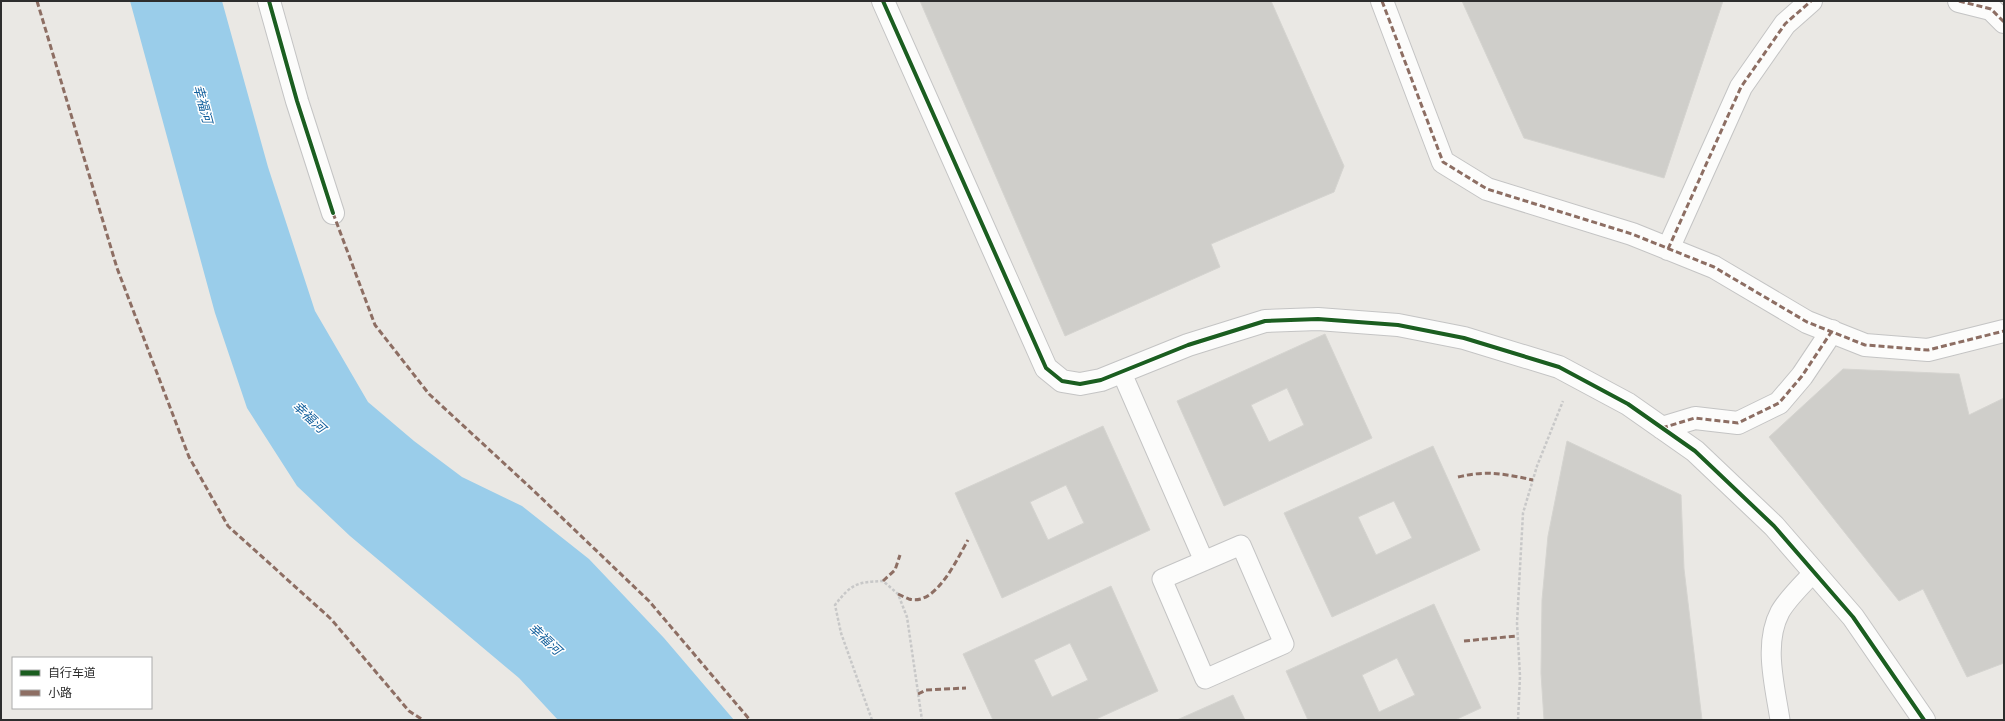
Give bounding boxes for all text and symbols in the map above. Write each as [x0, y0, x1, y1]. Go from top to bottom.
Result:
water label: 幸福河 [191, 83, 216, 128]
water label: 幸福河 [290, 398, 331, 438]
water label: 幸福河 [526, 620, 567, 660]
legend [12, 657, 152, 709]
text: 自行车道 [48, 666, 96, 680]
text: 小路 [48, 686, 72, 700]

